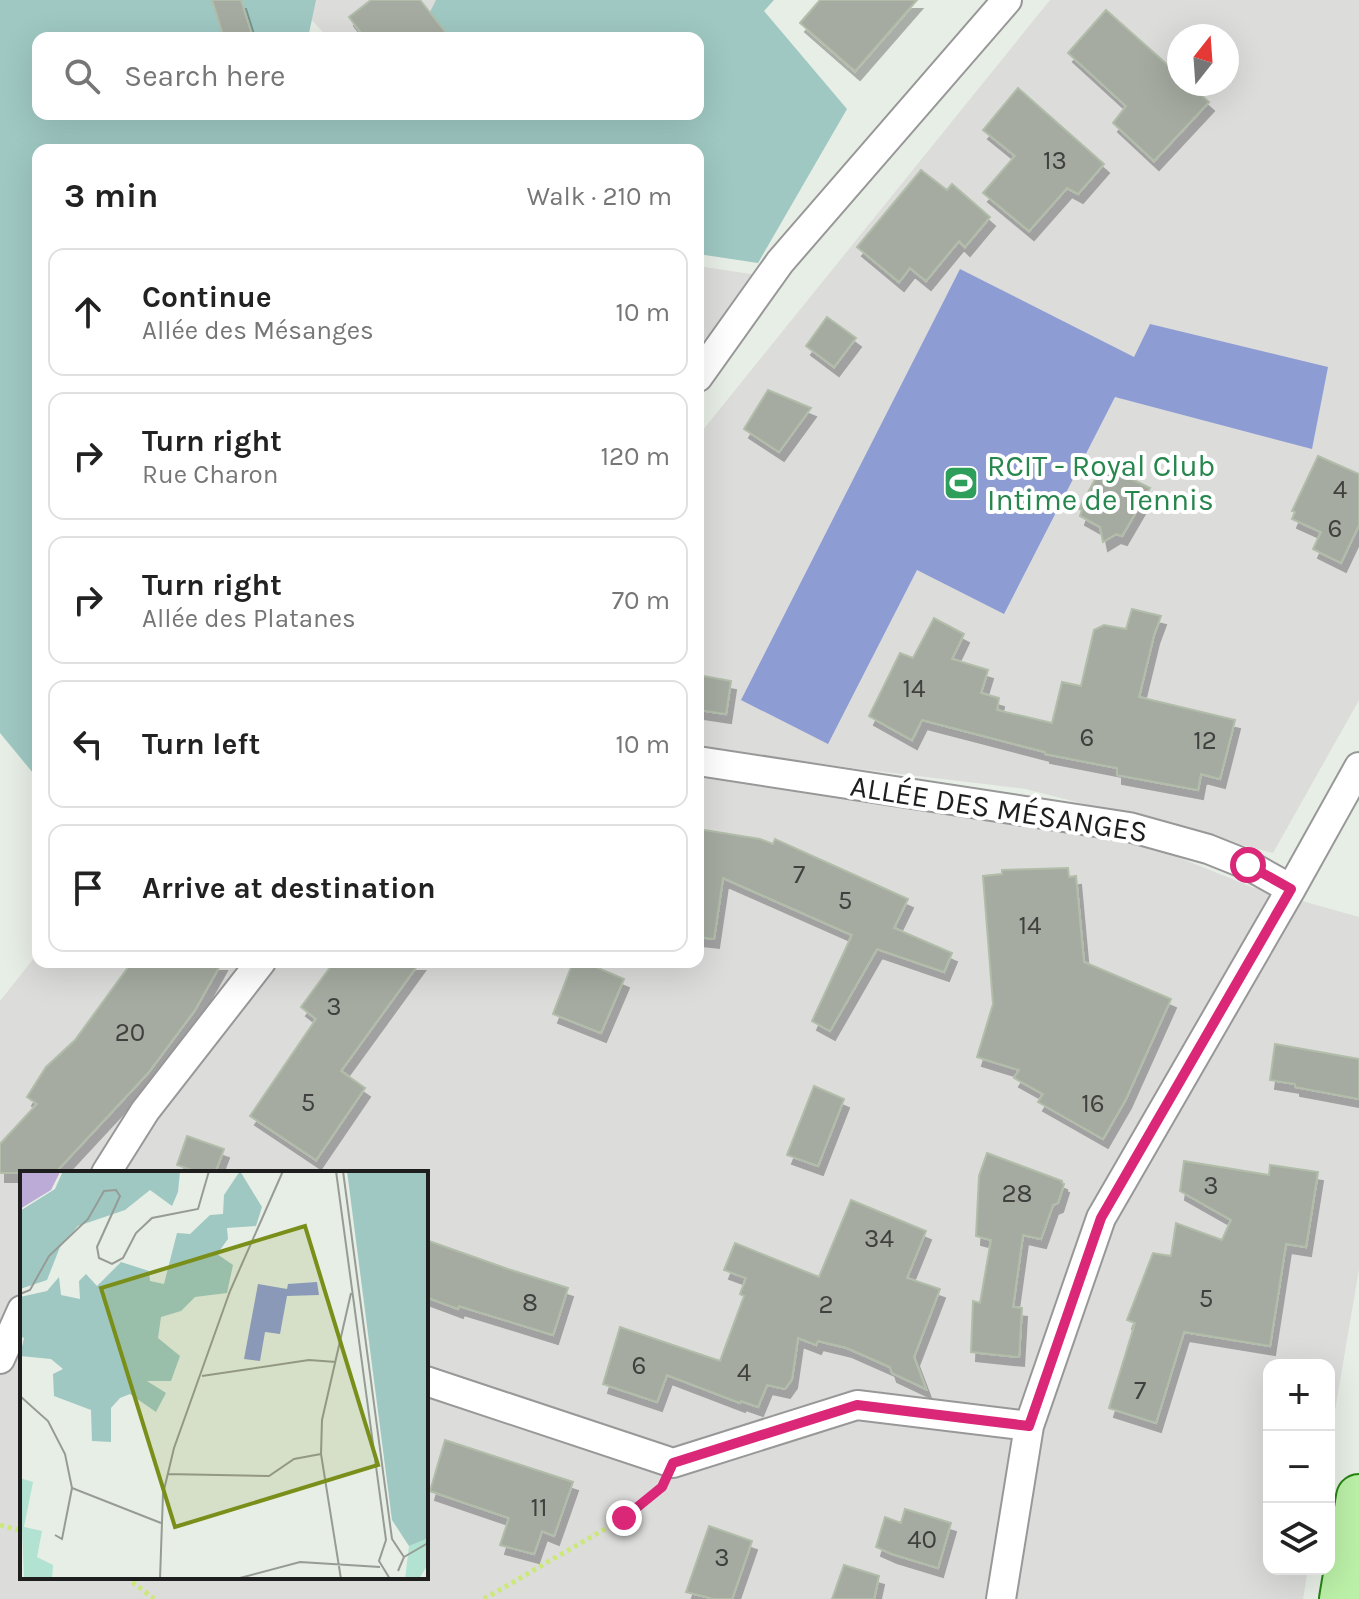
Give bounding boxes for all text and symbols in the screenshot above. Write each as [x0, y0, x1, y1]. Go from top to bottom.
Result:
north arrow [1167, 24, 1239, 96]
search box [32, 32, 704, 120]
icon: search [60, 54, 104, 98]
text: Search here [124, 58, 285, 94]
house number: 13 [1043, 145, 1067, 176]
text: 3 min [64, 176, 158, 216]
text: Walk · 210 m [527, 181, 672, 212]
text: Continue [142, 279, 272, 315]
icon: ahead [66, 290, 110, 334]
text: 10 m [615, 297, 670, 328]
text: Allée des Mésanges [142, 315, 374, 346]
text: Turn right [142, 423, 282, 459]
icon: right [66, 434, 110, 478]
text: 120 m [600, 441, 670, 472]
place label: RCIT - Royal Club Intime de Tennis [987, 448, 1215, 518]
text: Rue Charon [142, 459, 278, 490]
sports icon: RCIT - Royal Club Intime de Tennis [942, 464, 980, 502]
house number: 4 [1333, 474, 1347, 505]
house number: 6 [1328, 513, 1342, 544]
text: Turn right [142, 567, 282, 603]
icon: right [66, 578, 110, 622]
text: 70 m [612, 585, 670, 616]
text: Allée des Platanes [142, 603, 356, 634]
house number: 14 [902, 673, 926, 704]
icon: left [66, 722, 110, 766]
house number: 6 [1080, 722, 1094, 753]
house number: 12 [1193, 725, 1217, 756]
text: Turn left [142, 726, 260, 762]
text: 10 m [615, 729, 670, 760]
street label: ALLÉE DES MÉSANGES [848, 768, 1150, 850]
route start [1230, 847, 1266, 883]
house number: 7 [793, 859, 805, 890]
icon: arrive [66, 866, 110, 910]
text: Arrive at destination [142, 870, 436, 906]
house number: 5 [838, 885, 852, 916]
house number: 14 [1018, 910, 1042, 941]
house number: 3 [326, 991, 342, 1022]
house number: 20 [115, 1017, 145, 1048]
house number: 5 [301, 1087, 315, 1118]
house number: 16 [1081, 1088, 1105, 1119]
house number: 3 [1203, 1170, 1219, 1201]
inset map [20, 1171, 428, 1579]
house number: 28 [1001, 1178, 1033, 1209]
house number: 34 [864, 1223, 894, 1254]
house number: 5 [1199, 1283, 1213, 1314]
house number: 8 [522, 1287, 538, 1318]
house number: 2 [818, 1289, 834, 1320]
house number: 6 [632, 1350, 646, 1381]
house number: 4 [737, 1357, 751, 1388]
map controls [1263, 1359, 1335, 1575]
button: + [1263, 1359, 1335, 1431]
house number: 7 [1134, 1375, 1146, 1406]
button: − [1263, 1431, 1335, 1503]
house number: 11 [530, 1492, 548, 1523]
route end [606, 1500, 642, 1536]
button: layers [1263, 1503, 1335, 1575]
house number: 40 [907, 1524, 937, 1555]
house number: 3 [714, 1542, 730, 1573]

